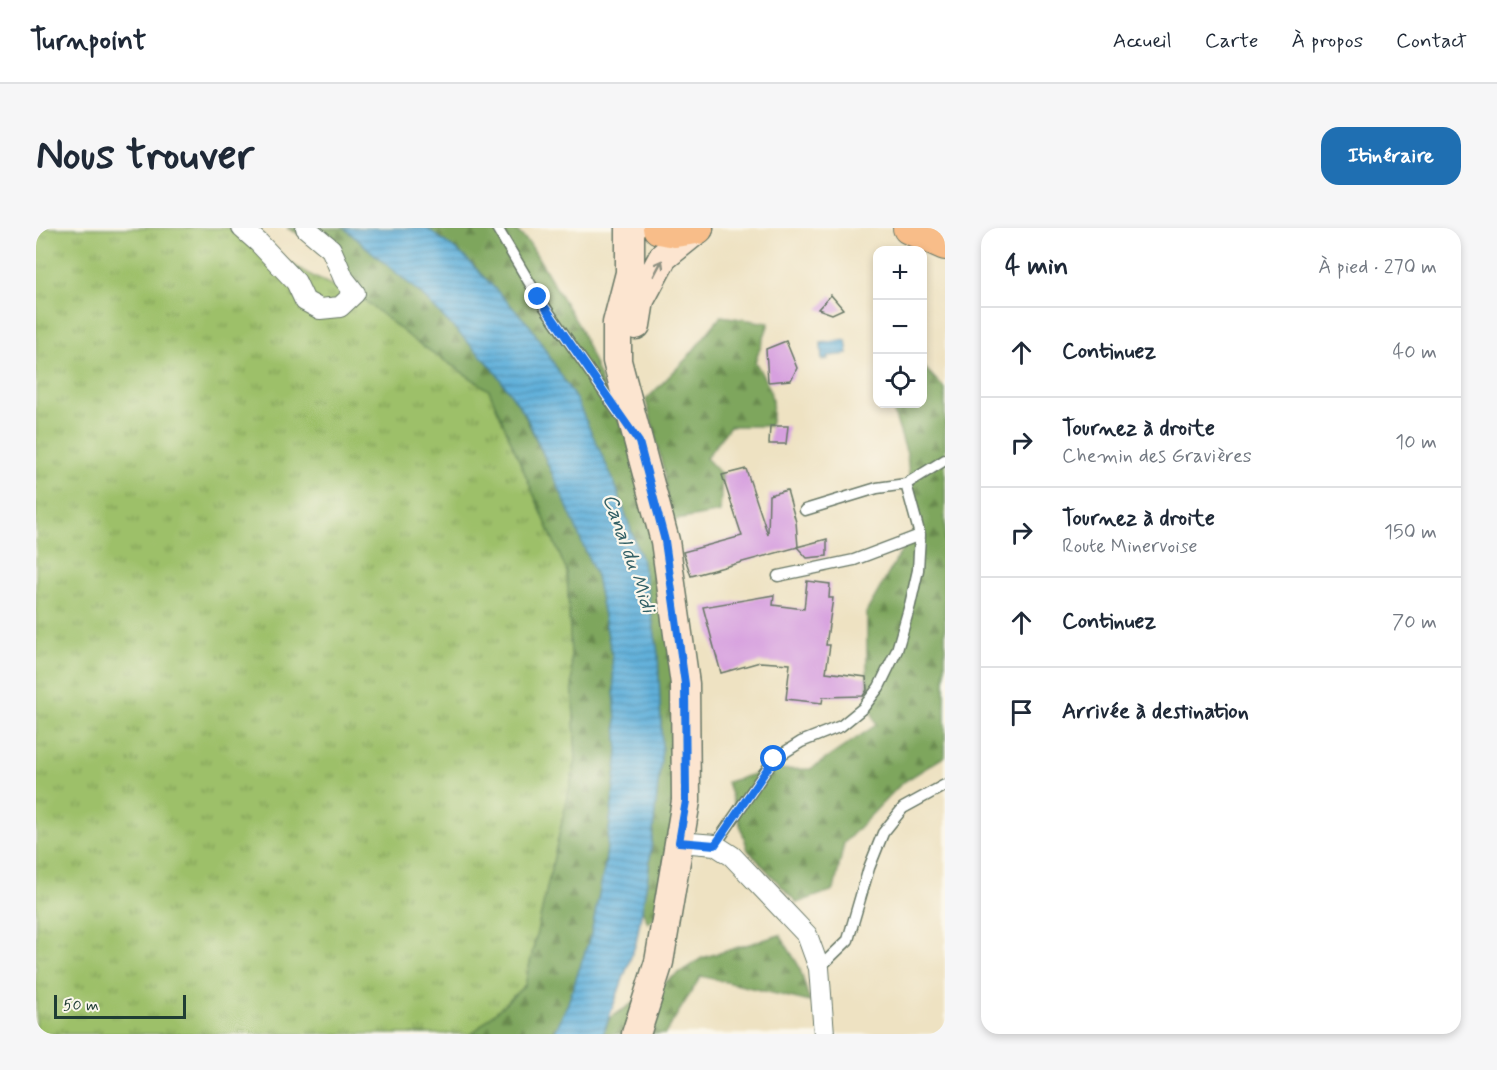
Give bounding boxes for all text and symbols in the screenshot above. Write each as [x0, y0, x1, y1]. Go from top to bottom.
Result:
text: Turnpoint [30, 23, 146, 60]
text: Accueil [1113, 27, 1172, 55]
text: Carte [1205, 27, 1259, 55]
text: À propos [1292, 27, 1363, 55]
text: Contact [1396, 27, 1467, 55]
button: Itinéraire [1321, 127, 1461, 185]
text: Nous trouver [36, 129, 254, 184]
map controls [873, 246, 927, 408]
button: + [873, 246, 927, 300]
text: 4 min [1005, 250, 1068, 284]
text: À pied · 270 m [1318, 254, 1437, 281]
one-way arrow [653, 259, 664, 277]
route end [524, 283, 550, 309]
button: − [873, 300, 927, 354]
icon: ahead [1005, 336, 1038, 369]
text: Continuez [1062, 338, 1156, 366]
text: 40 m [1393, 339, 1437, 366]
button: locate [873, 354, 927, 408]
text: Tournez à droite [1062, 415, 1215, 443]
icon: right [1005, 426, 1038, 459]
text: 10 m [1395, 429, 1437, 456]
text: Chemin des Gravières [1062, 443, 1252, 470]
water label: Canal du Midi [596, 490, 663, 619]
text: Tournez à droite [1062, 505, 1215, 533]
icon: right [1005, 516, 1038, 549]
text: 150 m [1384, 519, 1437, 546]
text: Route Minervoise [1062, 533, 1198, 560]
icon: ahead [1005, 606, 1038, 639]
text: Continuez [1062, 608, 1156, 636]
text: 70 m [1392, 609, 1437, 636]
icon: arrive [1005, 696, 1038, 729]
text: Arrivée à destination [1062, 698, 1249, 726]
route start [760, 745, 786, 771]
scale bar [54, 992, 186, 1020]
text: 50 m [63, 995, 99, 1016]

